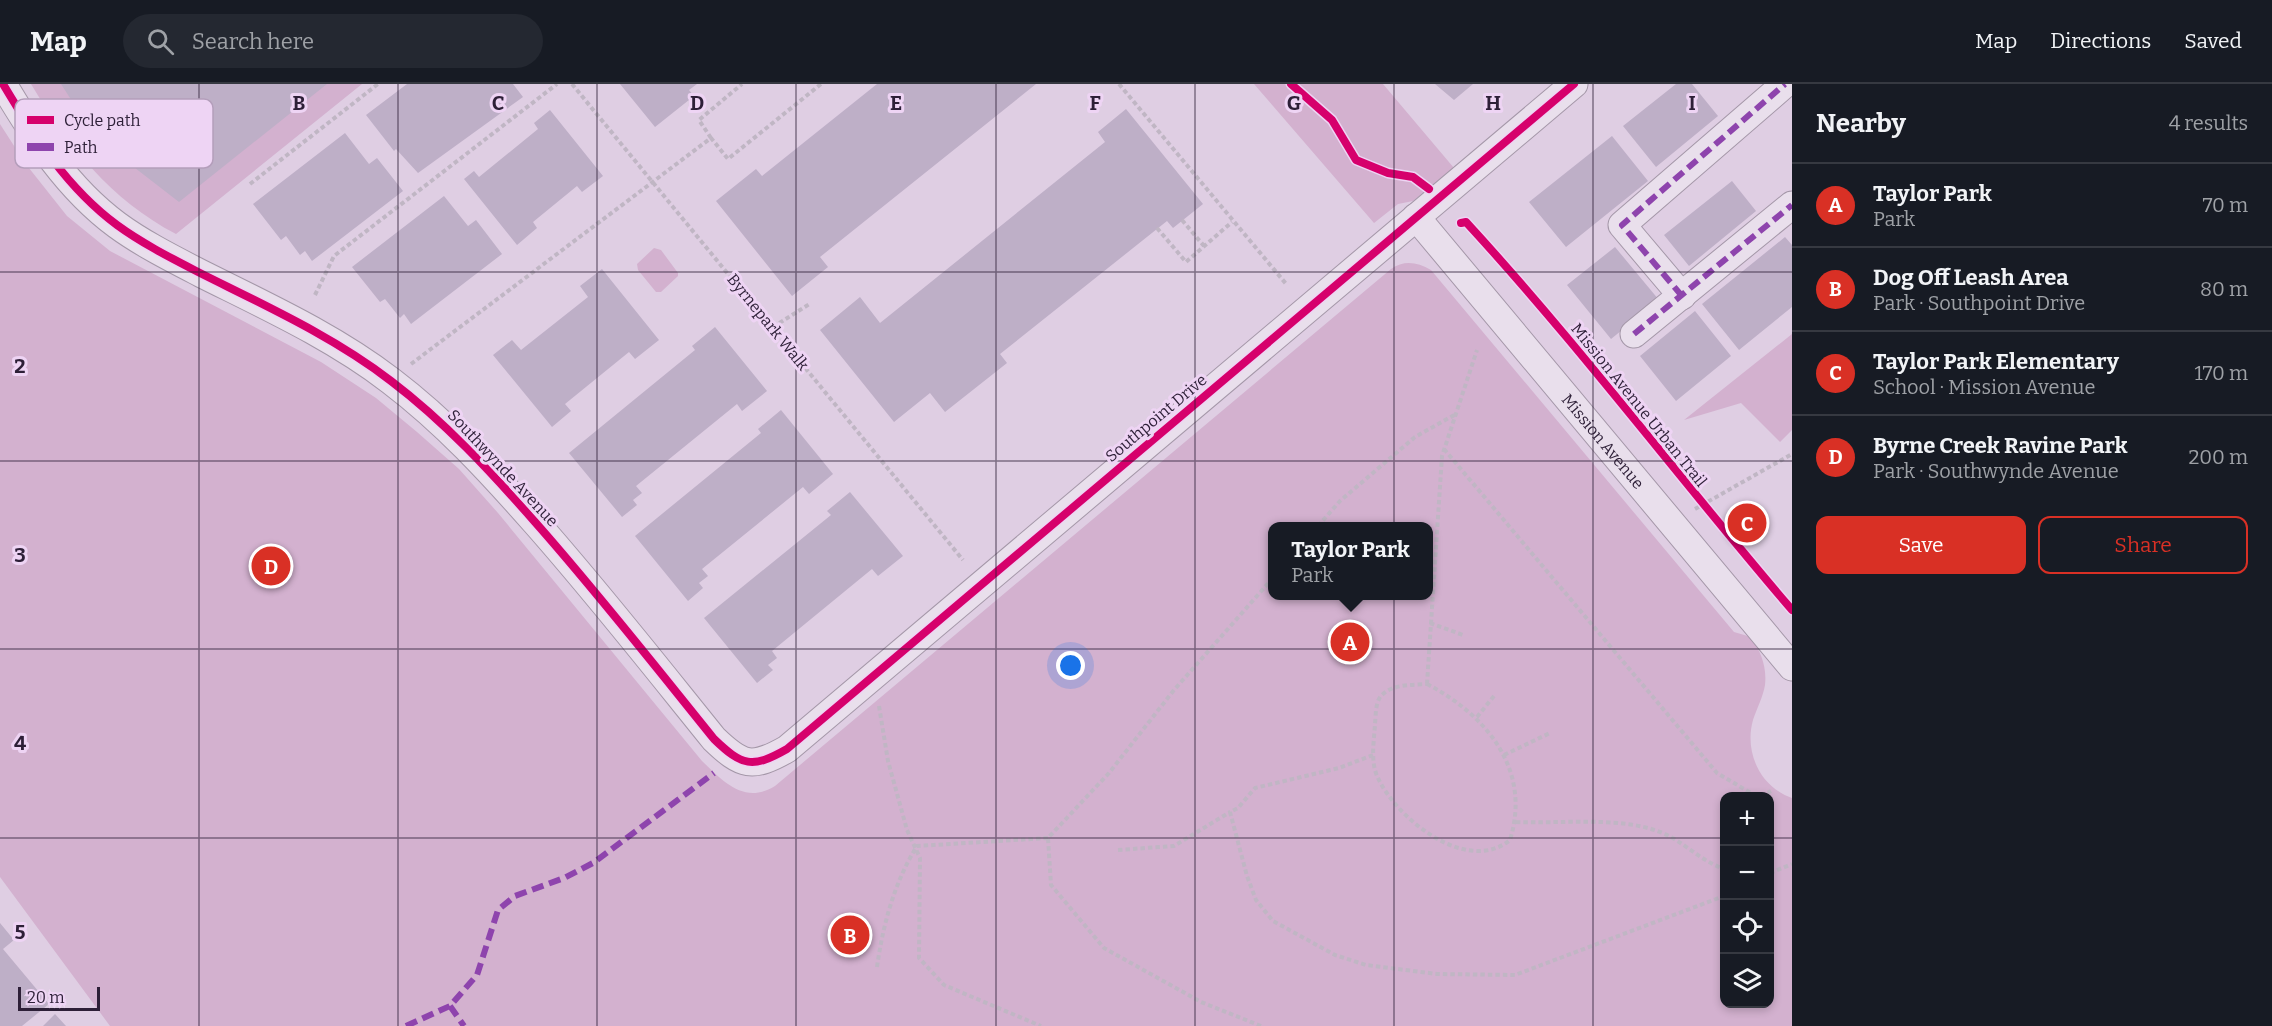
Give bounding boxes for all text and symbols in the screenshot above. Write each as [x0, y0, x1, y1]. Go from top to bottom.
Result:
search box [123, 14, 543, 68]
text: Map [30, 25, 87, 58]
icon: search [144, 25, 177, 58]
text: Search here [192, 28, 314, 55]
text: Map [1975, 28, 2017, 54]
text: Directions [2050, 28, 2151, 54]
text: Saved [2184, 28, 2242, 54]
text: B [293, 91, 306, 115]
text: C [492, 91, 504, 115]
text: D [690, 91, 704, 115]
text: E [890, 91, 902, 115]
text: F [1089, 91, 1101, 115]
text: G [1287, 91, 1301, 115]
text: H [1485, 91, 1501, 115]
text: I [1688, 91, 1696, 115]
legend [15, 99, 213, 168]
text: Nearby [1816, 108, 1906, 139]
text: Cycle path [64, 111, 140, 130]
text: 4 results [2169, 111, 2248, 135]
text: Path [64, 138, 98, 157]
text: Taylor Park [1873, 180, 1992, 207]
text: A [1828, 193, 1843, 217]
text: 70 m [2202, 193, 2248, 217]
text: Park [1873, 207, 1915, 231]
text: Dog Off Leash Area [1873, 264, 2069, 291]
street label: Byrnepark Walk [723, 270, 813, 374]
text: B [1829, 277, 1842, 301]
text: 80 m [2200, 277, 2248, 301]
text: Park · Southpoint Drive [1873, 291, 2085, 315]
street label: Mission Avenue Urban Trail [1567, 319, 1711, 491]
text: Taylor Park Elementary [1873, 348, 2119, 375]
text: 2 [14, 354, 26, 378]
text: C [1829, 361, 1842, 385]
text: 170 m [2195, 361, 2248, 385]
street label: Southpoint Drive [1102, 370, 1210, 466]
text: School · Mission Avenue [1873, 375, 2095, 399]
street label: Mission Avenue [1558, 391, 1648, 493]
street label: Southwynde Avenue [444, 406, 562, 530]
text: Byrne Creek Ravine Park [1873, 432, 2128, 459]
text: D [1828, 445, 1843, 469]
text: 200 m [2188, 445, 2248, 469]
text: Park · Southwynde Avenue [1873, 459, 2119, 483]
pin: C [1728, 500, 1766, 546]
button: Save [1816, 516, 2026, 574]
button: Share [2038, 516, 2248, 574]
popup [1268, 522, 1433, 600]
text: Taylor Park [1291, 536, 1410, 563]
text: 3 [14, 543, 26, 567]
pin: D [252, 544, 290, 588]
text: Park [1291, 563, 1333, 587]
pin: A [1330, 620, 1370, 664]
your location [1056, 651, 1085, 680]
text: 4 [14, 731, 26, 755]
map controls [1720, 792, 1774, 1008]
button: + [1720, 792, 1774, 846]
button: − [1720, 846, 1774, 900]
button: locate [1720, 900, 1774, 954]
pin: B [830, 912, 870, 958]
text: 5 [15, 920, 26, 944]
button: layers [1720, 954, 1774, 1008]
scale bar [18, 984, 100, 1012]
text: 20 m [27, 988, 64, 1007]

